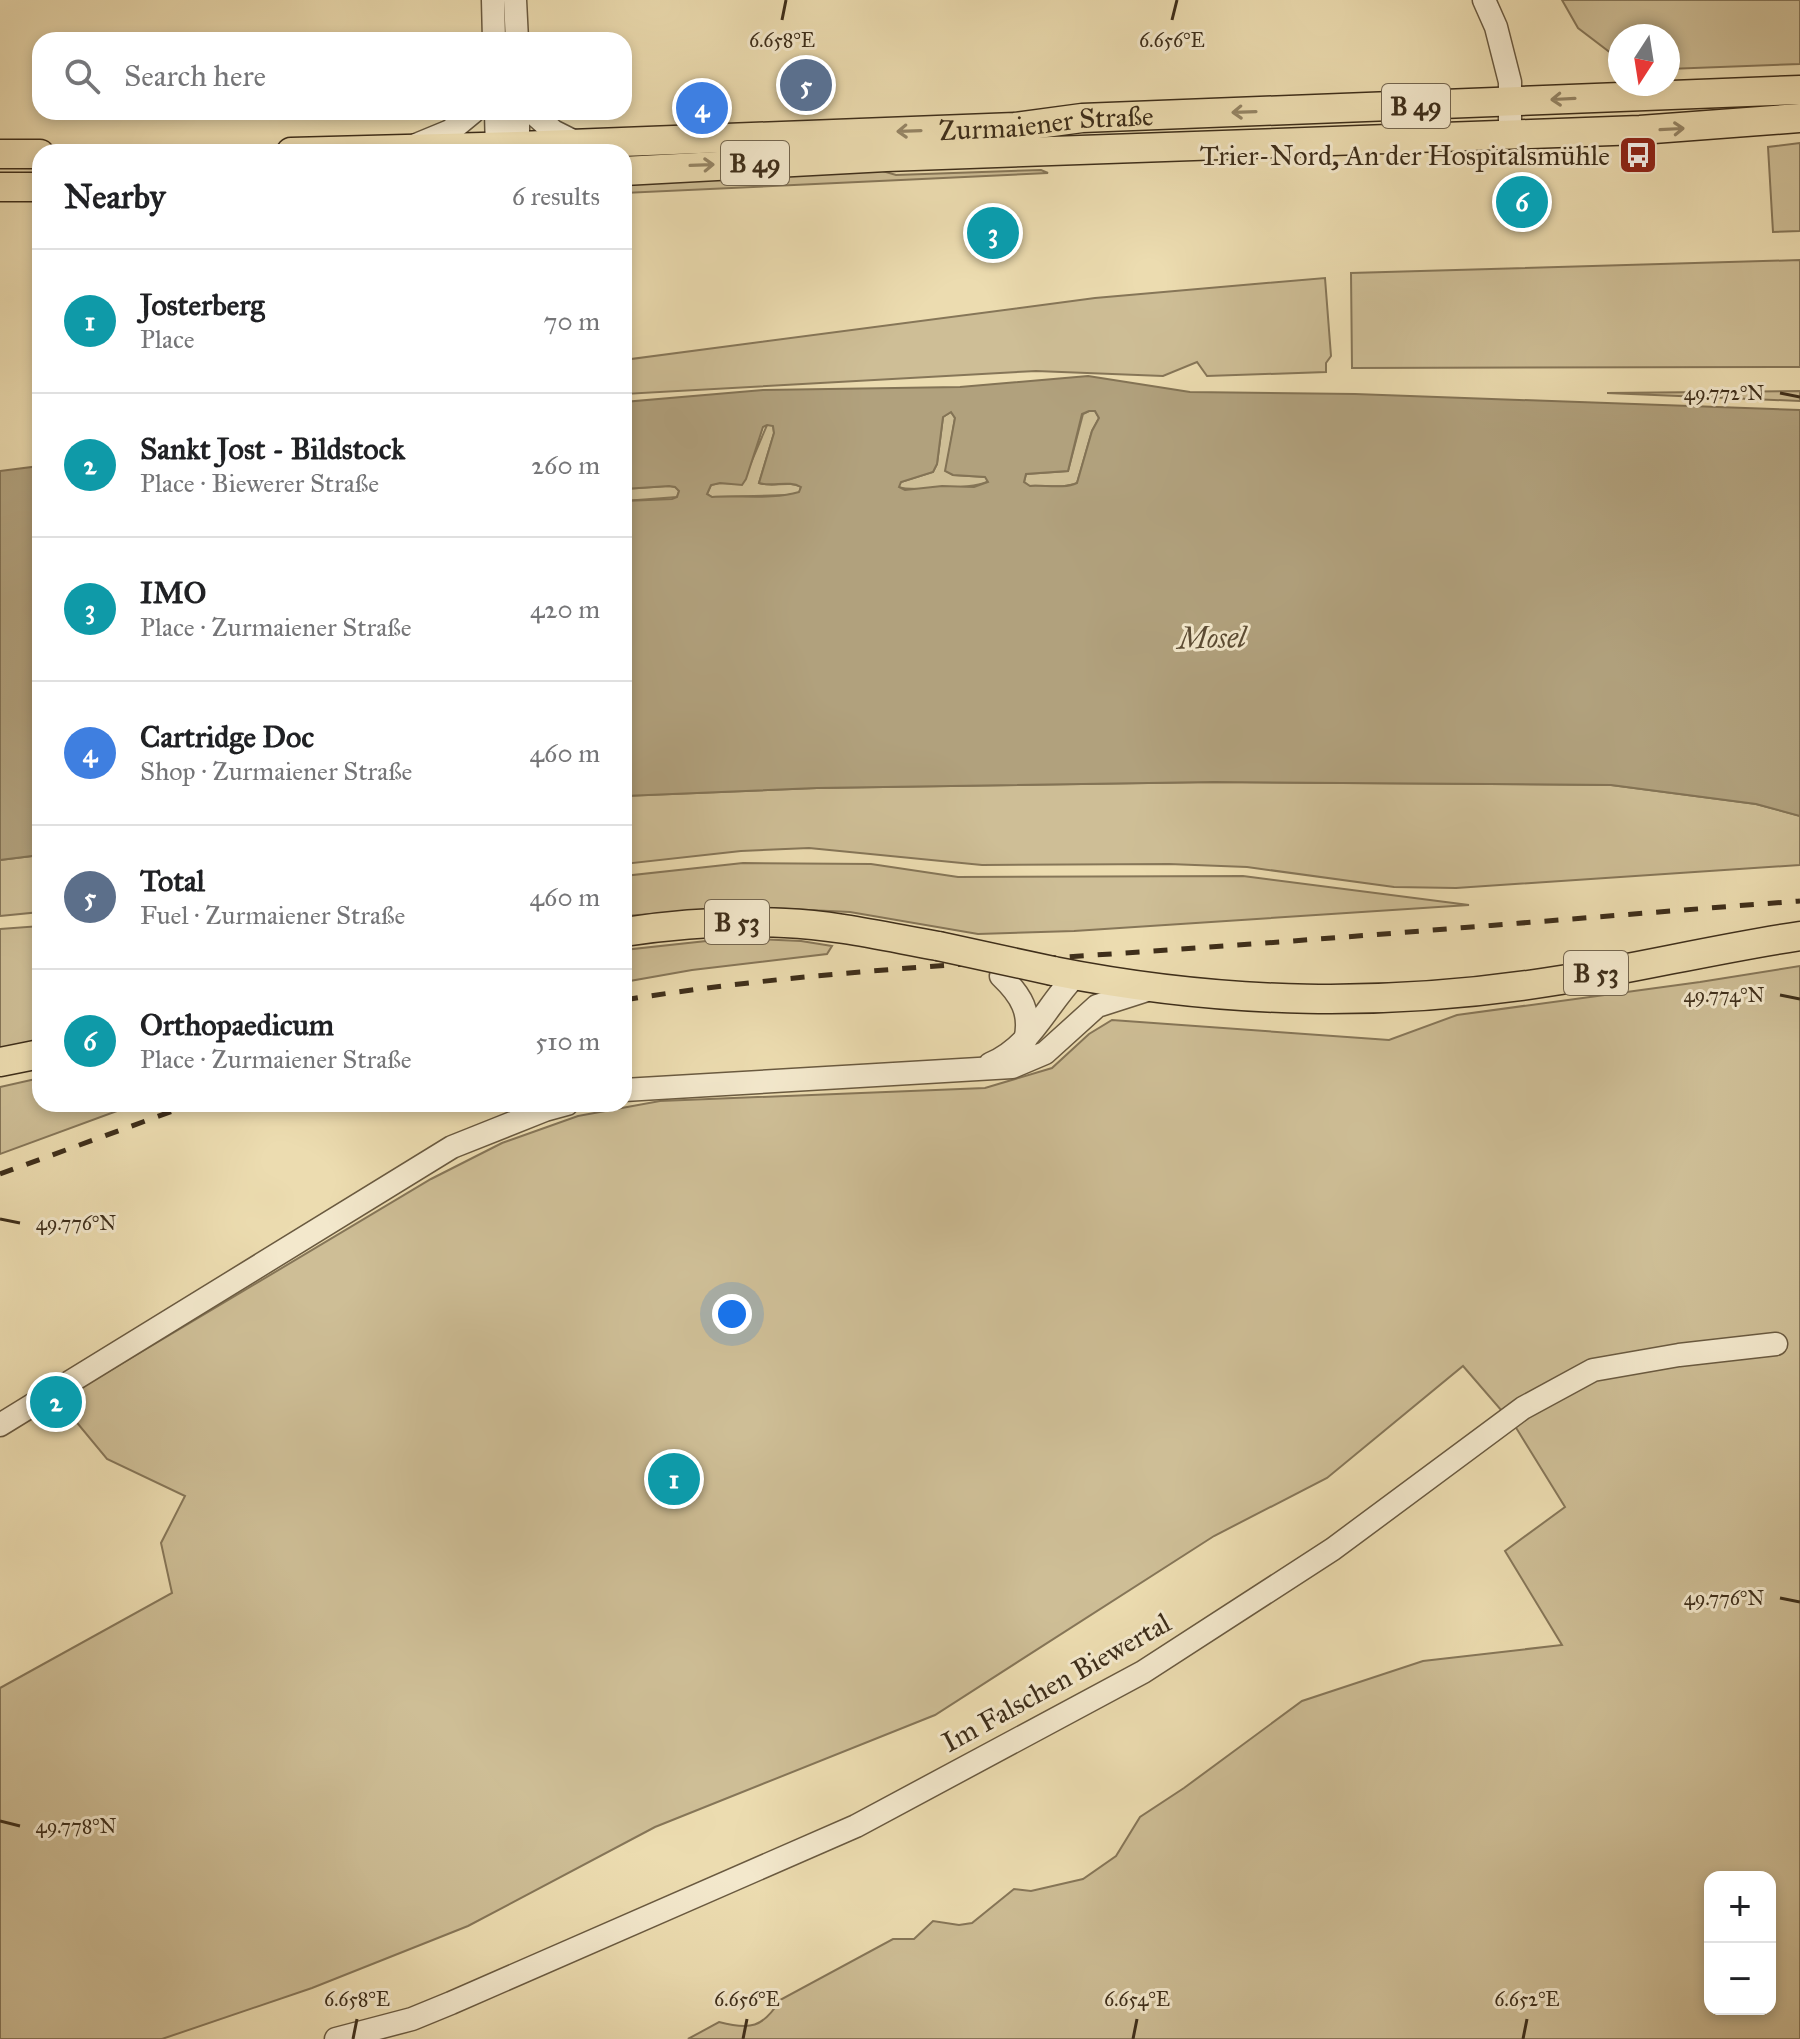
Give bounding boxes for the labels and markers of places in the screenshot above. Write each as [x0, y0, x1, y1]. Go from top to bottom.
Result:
pin: 5 [780, 55, 832, 115]
pin: 4 [676, 78, 728, 138]
bus stop icon: Trier-Nord, An der Hospitalsmühle [1617, 134, 1659, 176]
place label: Trier-Nord, An der Hospitalsmühle [1200, 138, 1610, 173]
pin: 6 [1496, 172, 1548, 232]
pin: 3 [967, 203, 1019, 263]
pin: 2 [30, 1372, 82, 1432]
pin: 1 [648, 1449, 700, 1509]

